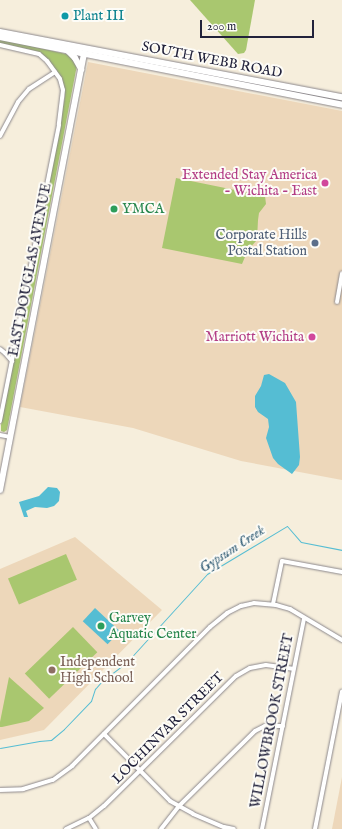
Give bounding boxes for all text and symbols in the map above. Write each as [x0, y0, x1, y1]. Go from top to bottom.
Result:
place label: Plant III [73, 8, 124, 24]
marker: Plant III [60, 11, 70, 21]
scale bar [202, 12, 316, 38]
text: 200 m [207, 19, 236, 34]
street label: SOUTH WEBB ROAD [140, 38, 284, 82]
place label: Extended Stay America - Wichita - East [182, 167, 317, 200]
marker: Extended Stay America - Wichita - East [320, 178, 330, 188]
street label: EAST DOUGLAS AVENUE [5, 182, 55, 358]
place label: YMCA [122, 201, 164, 217]
marker: YMCA [109, 204, 119, 214]
place label: Corporate Hills Postal Station [215, 227, 307, 260]
marker: Corporate Hills Postal Station [310, 238, 320, 248]
place label: Marriott Wichita [206, 329, 304, 345]
marker: Marriott Wichita [307, 332, 317, 342]
water label: Gypsum Creek [196, 521, 268, 577]
place label: Garvey Aquatic Center [109, 610, 196, 642]
marker: Garvey Aquatic Center [96, 621, 106, 631]
street label: WILLOWBROOK STREET [247, 632, 297, 810]
place label: Independent High School [60, 654, 135, 686]
marker: Independent High School [47, 665, 57, 675]
street label: LOCHINVAR STREET [109, 669, 227, 787]

